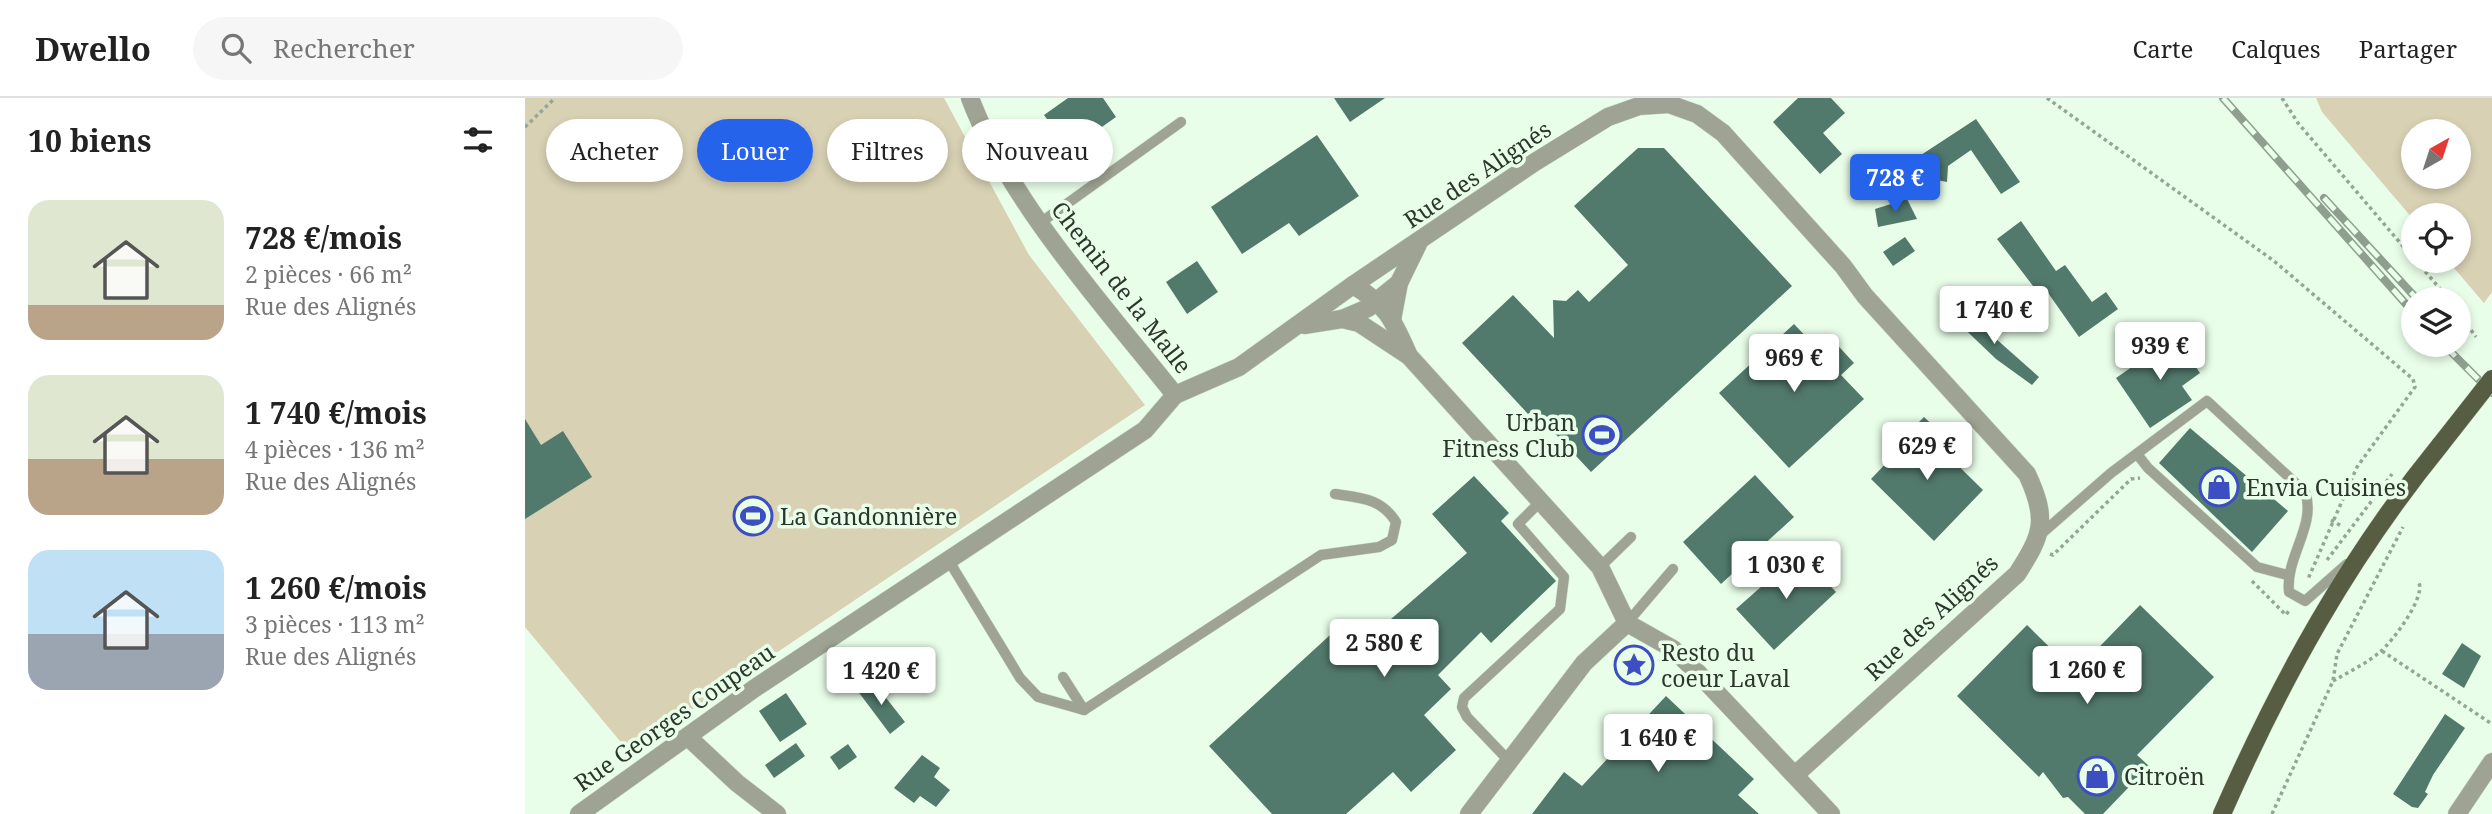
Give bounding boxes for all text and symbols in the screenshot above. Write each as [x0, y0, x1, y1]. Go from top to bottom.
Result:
search box [193, 17, 683, 80]
text: Dwello [35, 26, 151, 71]
icon: search [217, 29, 255, 67]
text: Rechercher [273, 30, 415, 66]
text: Carte [2133, 32, 2193, 65]
text: Calques [2231, 32, 2321, 65]
text: Partager [2359, 32, 2457, 65]
street label: Rue des Alignés [1397, 113, 1557, 235]
chip: Acheter [546, 119, 683, 182]
chip: Louer [697, 119, 813, 182]
chip: Filtres [827, 119, 948, 182]
chip: Nouveau [962, 119, 1113, 182]
north arrow [2401, 119, 2471, 189]
map controls [2401, 119, 2471, 357]
text: 10 biens [28, 120, 151, 161]
icon: filters [459, 121, 497, 159]
pin: 728 € [1846, 155, 1944, 214]
text: 728 € [1866, 161, 1924, 193]
street label: Chemin de la Malle [1045, 194, 1199, 380]
button: locate [2401, 203, 2471, 273]
text: 728 €/mois [245, 217, 402, 258]
icon: home [84, 228, 168, 312]
text: 2 pièces · 66 m² [245, 258, 412, 290]
pin: 1 740 € [1929, 286, 2059, 346]
button: layers [2401, 287, 2471, 357]
text: Rue des Alignés [245, 290, 416, 322]
text: 1 740 € [1956, 293, 2032, 325]
pin: 939 € [2111, 322, 2209, 382]
text: 939 € [2131, 329, 2189, 361]
pin: 969 € [1745, 334, 1843, 394]
text: 969 € [1765, 341, 1823, 373]
text: 1 740 €/mois [245, 392, 427, 433]
icon: home [84, 403, 168, 487]
place label: Urban Fitness Club [1442, 406, 1575, 464]
sports icon: Urban Fitness Club [1581, 414, 1623, 456]
pin: 629 € [1878, 422, 1976, 482]
text: 629 € [1898, 429, 1956, 461]
text: 4 pièces · 136 m² [245, 433, 425, 465]
text: Rue des Alignés [245, 465, 416, 497]
shop icon: Envia Cuisines [2198, 466, 2240, 508]
place label: Envia Cuisines [2246, 471, 2406, 503]
sports icon: La Gandonnière [732, 495, 774, 537]
place label: La Gandonnière [780, 500, 957, 532]
pin: 1 030 € [1721, 542, 1851, 601]
street label: Rue des Alignés [1857, 547, 2005, 687]
text: 1 030 € [1748, 548, 1824, 580]
text: 1 260 €/mois [245, 567, 427, 608]
icon: home [84, 578, 168, 662]
text: 3 pièces · 113 m² [245, 608, 425, 640]
pin: 2 580 € [1319, 620, 1449, 679]
text: 2 580 € [1346, 626, 1422, 658]
street label: Rue Georges Coupeau [567, 635, 781, 798]
place label: Resto du coeur Laval [1661, 636, 1790, 694]
text: Rue des Alignés [245, 640, 416, 672]
place icon: Resto du coeur Laval [1613, 644, 1655, 686]
pin: 1 260 € [2022, 646, 2152, 706]
pin: 1 420 € [816, 648, 946, 707]
text: 1 260 € [2049, 653, 2125, 685]
text: 1 420 € [843, 654, 919, 686]
pin: 1 640 € [1593, 714, 1723, 774]
text: 1 640 € [1620, 721, 1696, 753]
shop icon: Citroën [2076, 755, 2118, 797]
place label: Citroën [2124, 760, 2205, 792]

